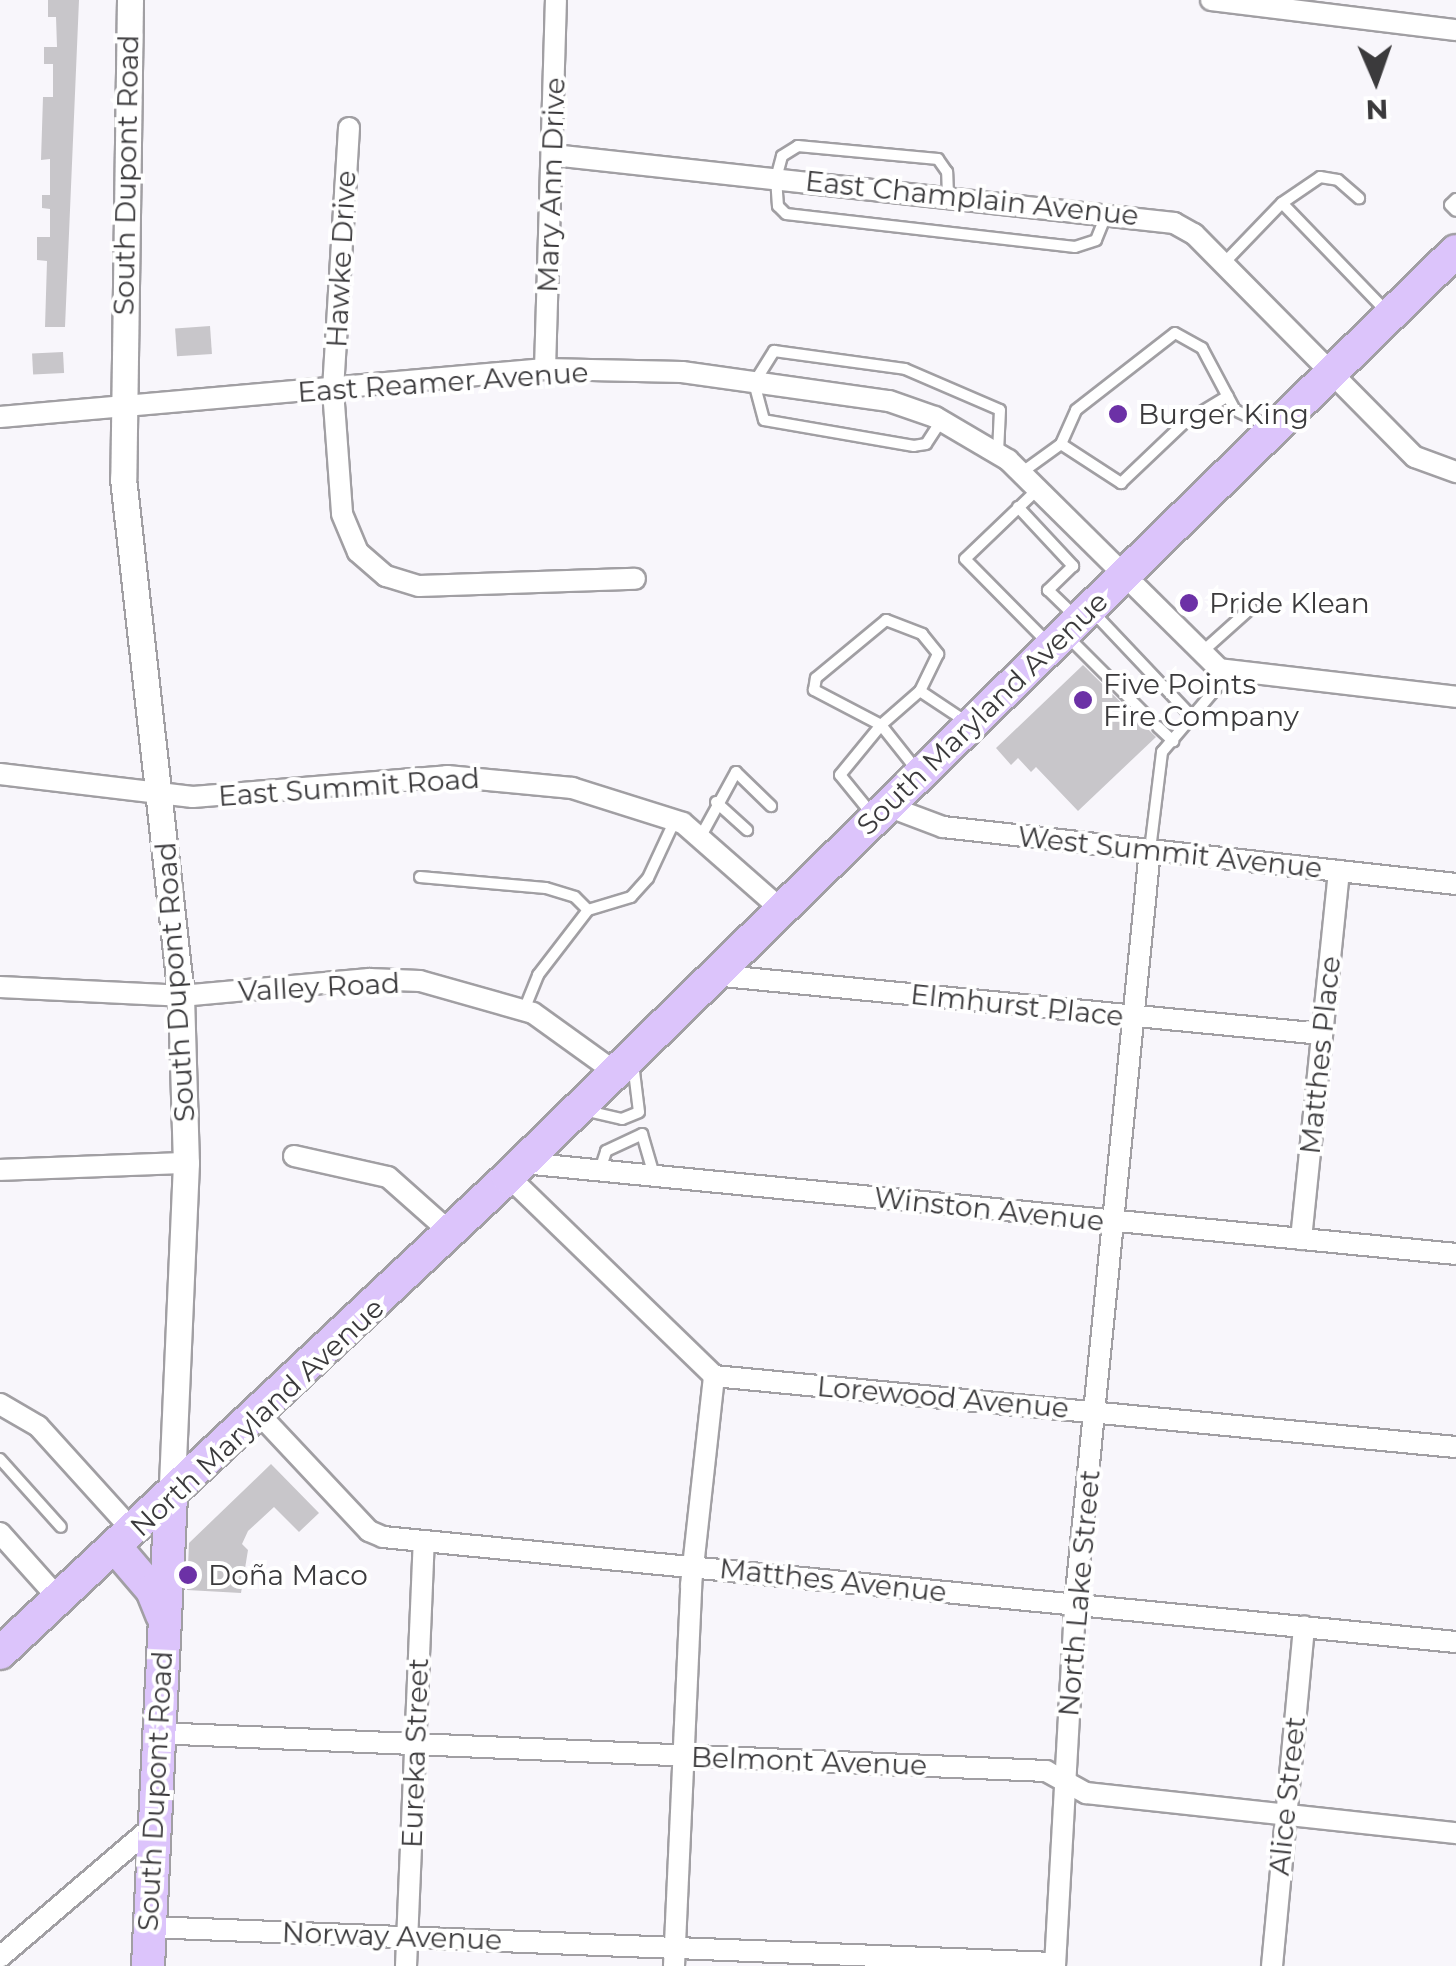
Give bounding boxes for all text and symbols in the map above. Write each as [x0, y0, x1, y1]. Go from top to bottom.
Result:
north arrow [1326, 30, 1426, 130]
street label: South Dupont Road [107, 34, 145, 316]
street label: Mary Ann Drive [530, 77, 572, 293]
text: N [1365, 93, 1389, 127]
street label: East Champlain Avenue [804, 164, 1140, 232]
street label: Hawke Drive [320, 170, 362, 348]
street label: East Reamer Avenue [296, 355, 590, 409]
place label: Burger King [1138, 397, 1309, 431]
marker: Burger King [1107, 403, 1129, 425]
street label: South Maryland Avenue [850, 584, 1114, 842]
place label: Pride Klean [1209, 586, 1370, 620]
marker: Pride Klean [1178, 592, 1200, 614]
place label: Five Points Fire Company [1103, 667, 1299, 733]
marker: Five Points Fire Company [1072, 689, 1094, 711]
street label: East Summit Road [217, 761, 481, 813]
street label: West Summit Avenue [1016, 819, 1324, 885]
street label: South Dupont Road [148, 841, 202, 1123]
street label: Matthes Place [1293, 954, 1347, 1156]
street label: Valley Road [237, 966, 401, 1008]
street label: Elmhurst Place [909, 977, 1125, 1033]
street label: Winston Avenue [872, 1180, 1106, 1238]
street label: North Maryland Avenue [123, 1291, 391, 1543]
street label: Lorewood Avenue [816, 1369, 1070, 1425]
street label: North Lake Street [1051, 1468, 1107, 1718]
street label: Matthes Avenue [718, 1551, 948, 1609]
place label: Doña Maco [208, 1558, 368, 1592]
marker: Doña Maco [177, 1564, 199, 1586]
street label: South Dupont Road [131, 1650, 179, 1932]
street label: Eureka Street [395, 1657, 435, 1849]
street label: Alice Street [1262, 1715, 1312, 1877]
street label: Belmont Avenue [690, 1740, 928, 1782]
street label: Norway Avenue [281, 1915, 503, 1957]

